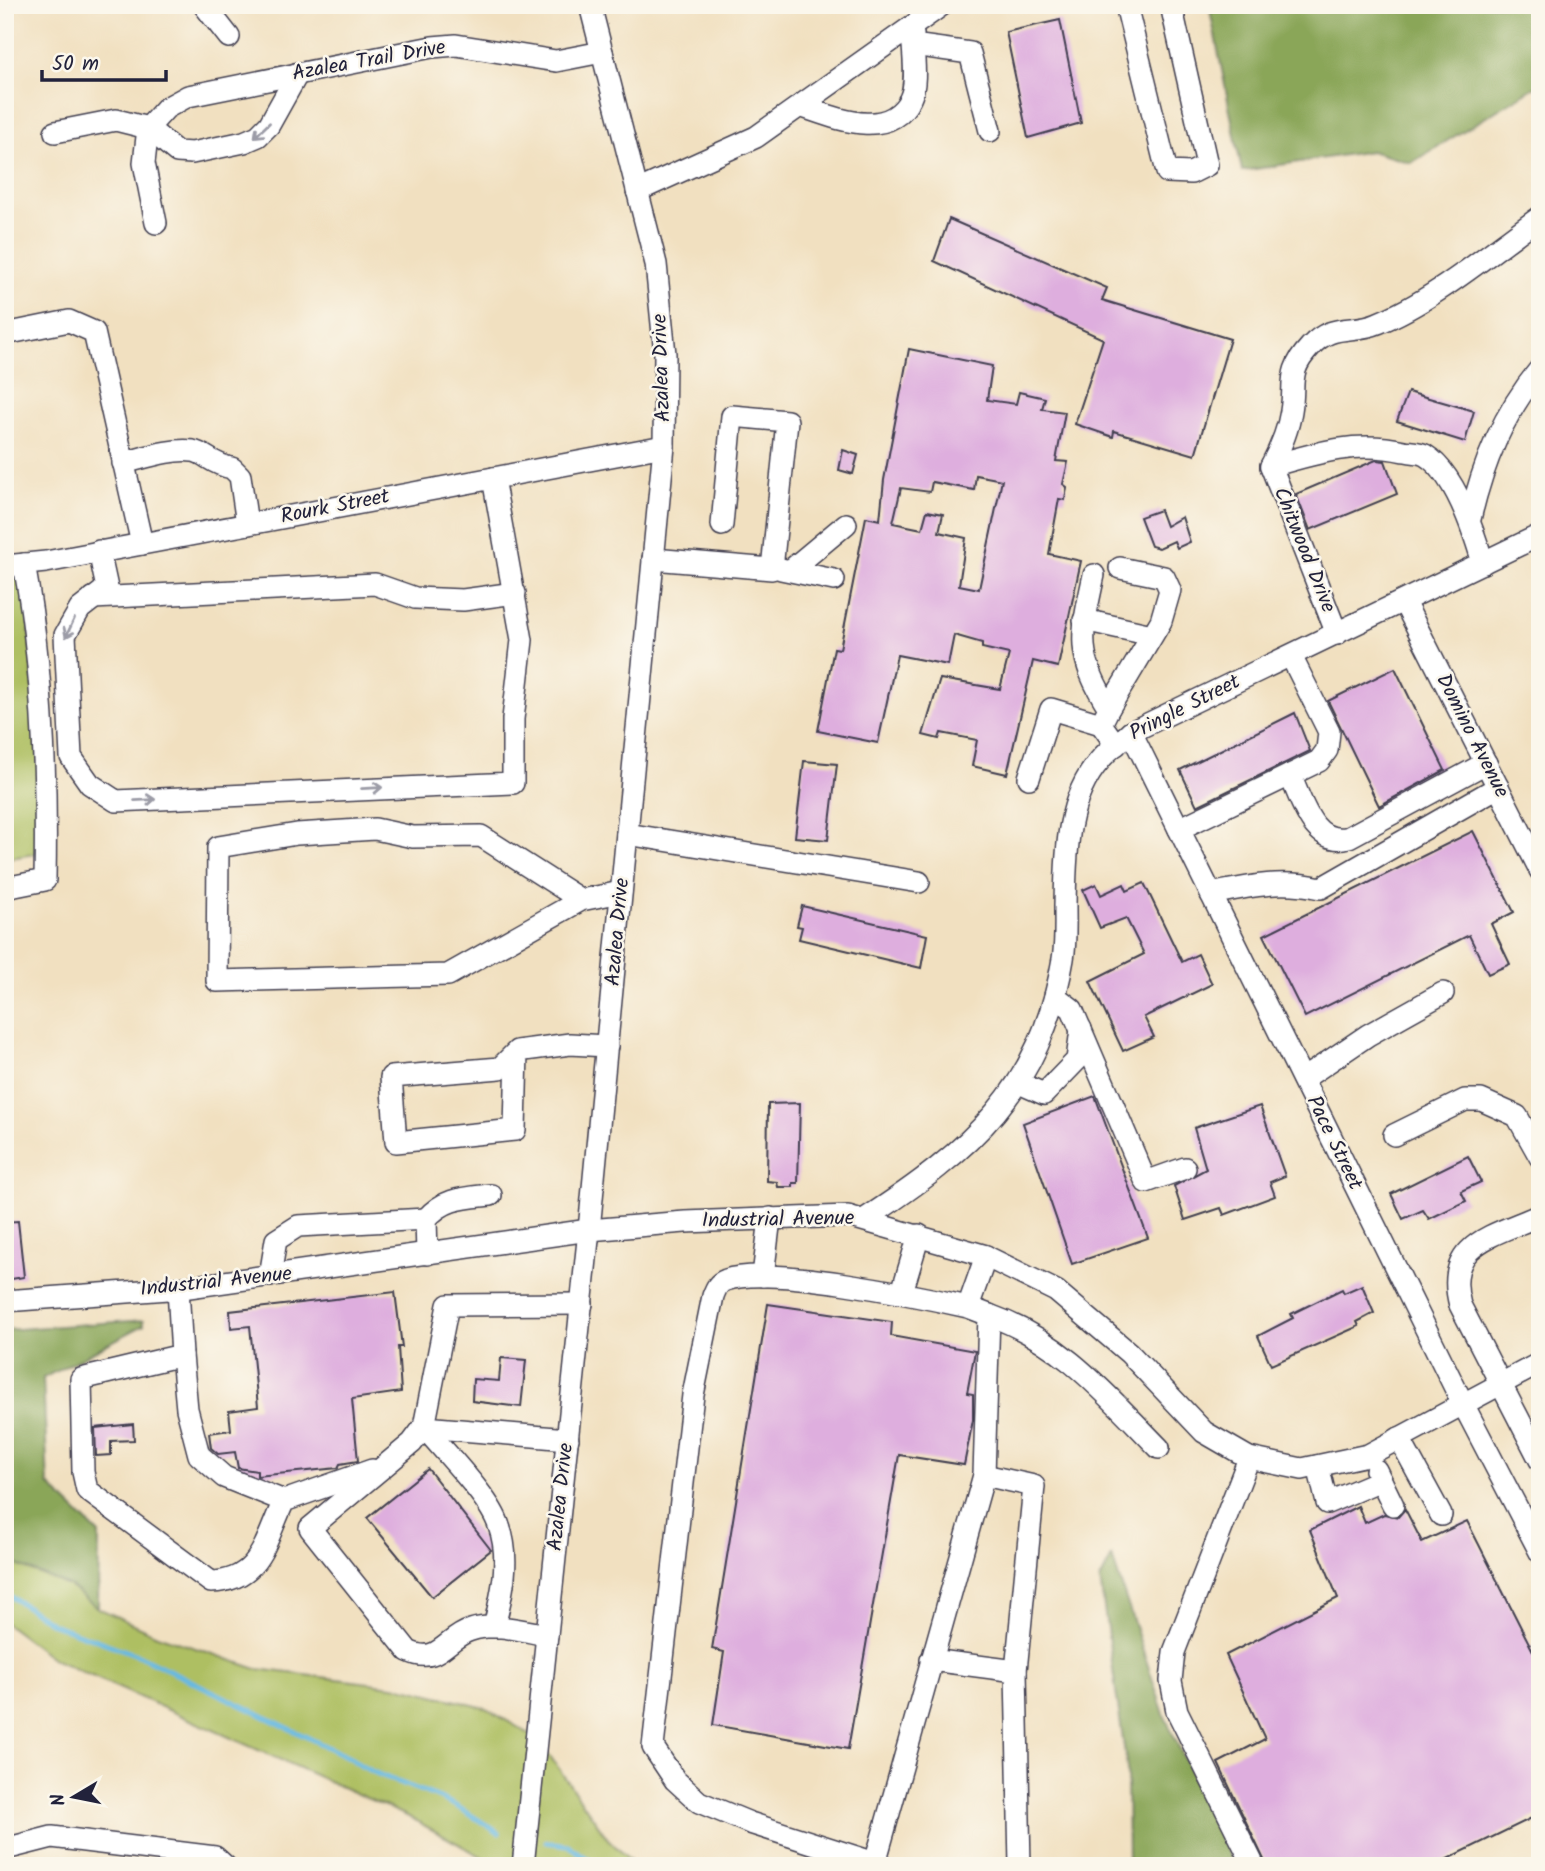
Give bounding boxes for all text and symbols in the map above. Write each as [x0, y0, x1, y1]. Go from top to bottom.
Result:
street label: Azalea Trail Drive [290, 31, 449, 91]
scale bar [42, 38, 166, 82]
text: 50 m [52, 48, 99, 81]
one-way arrow [254, 121, 271, 138]
street label: Azalea Drive [644, 313, 680, 423]
street label: Rourk Street [278, 480, 393, 534]
street label: Chitwood Drive [1264, 482, 1344, 618]
one-way arrow [63, 617, 76, 638]
street label: Pringle Street [1124, 665, 1247, 750]
street label: Domino Avenue [1426, 668, 1518, 804]
one-way arrow [360, 782, 383, 795]
one-way arrow [133, 793, 156, 806]
street label: Azalea Drive [597, 876, 639, 987]
street label: Pace Street [1297, 1090, 1372, 1197]
street label: Industrial Avenue [701, 1202, 855, 1238]
street label: Industrial Avenue [138, 1258, 294, 1306]
street label: Azalea Drive [539, 1441, 583, 1553]
north arrow [38, 1762, 108, 1832]
text: N [43, 1791, 75, 1808]

